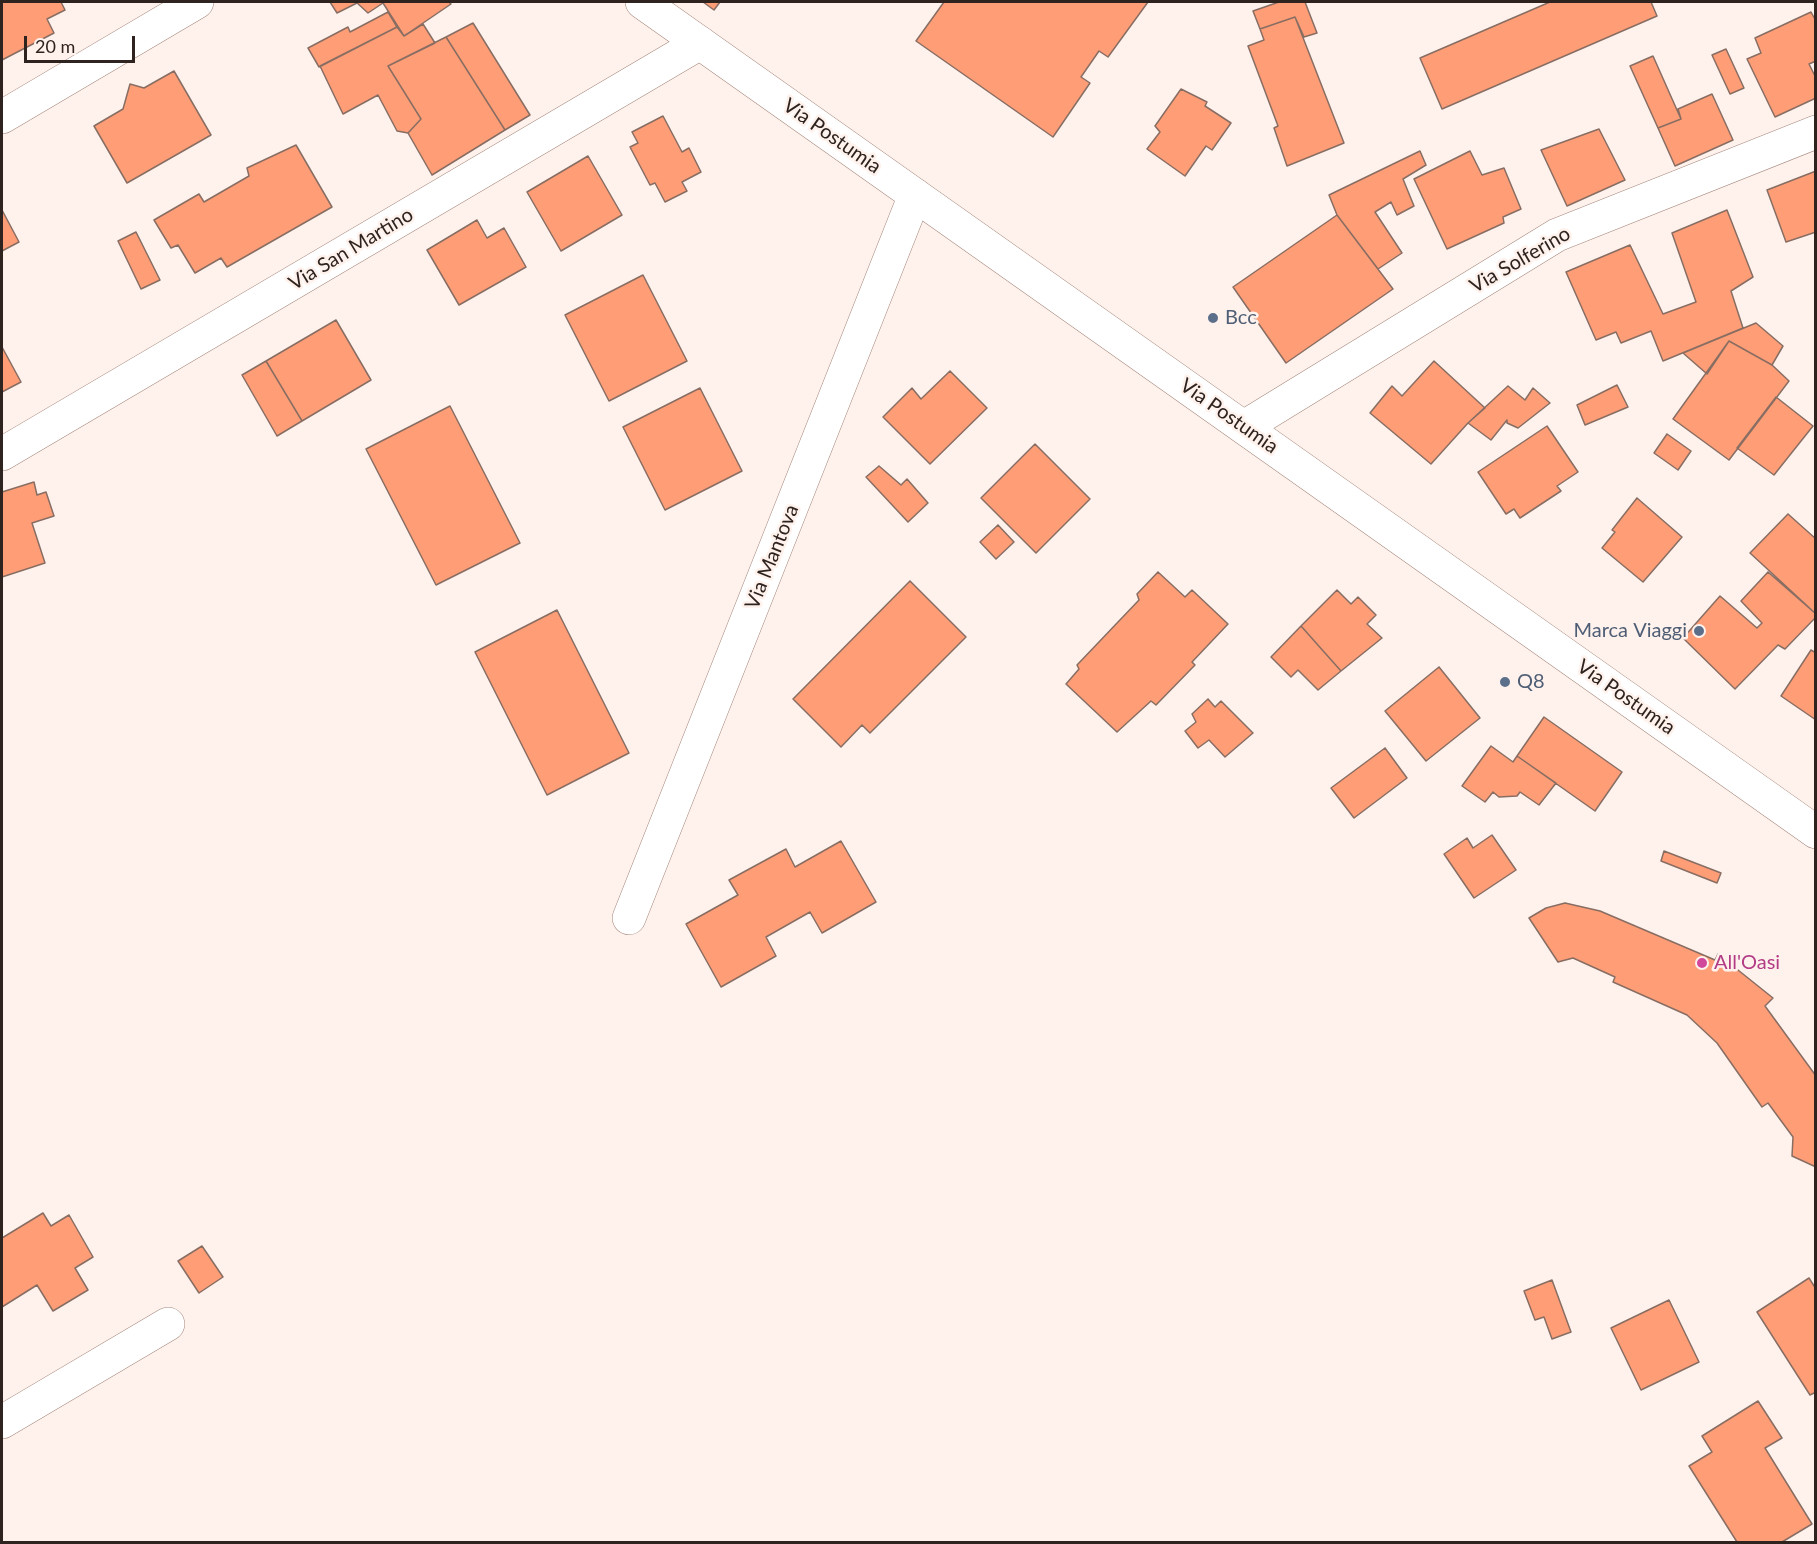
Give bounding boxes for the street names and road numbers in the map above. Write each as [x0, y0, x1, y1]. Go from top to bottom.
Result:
street label: Via Postumia [778, 93, 886, 179]
street label: Via San Martino [285, 202, 417, 296]
street label: Via Solferino [1465, 222, 1575, 298]
street label: Via Postumia [1175, 373, 1283, 459]
street label: Via Mantova [740, 501, 804, 613]
street label: Via Postumia [1572, 654, 1680, 740]

